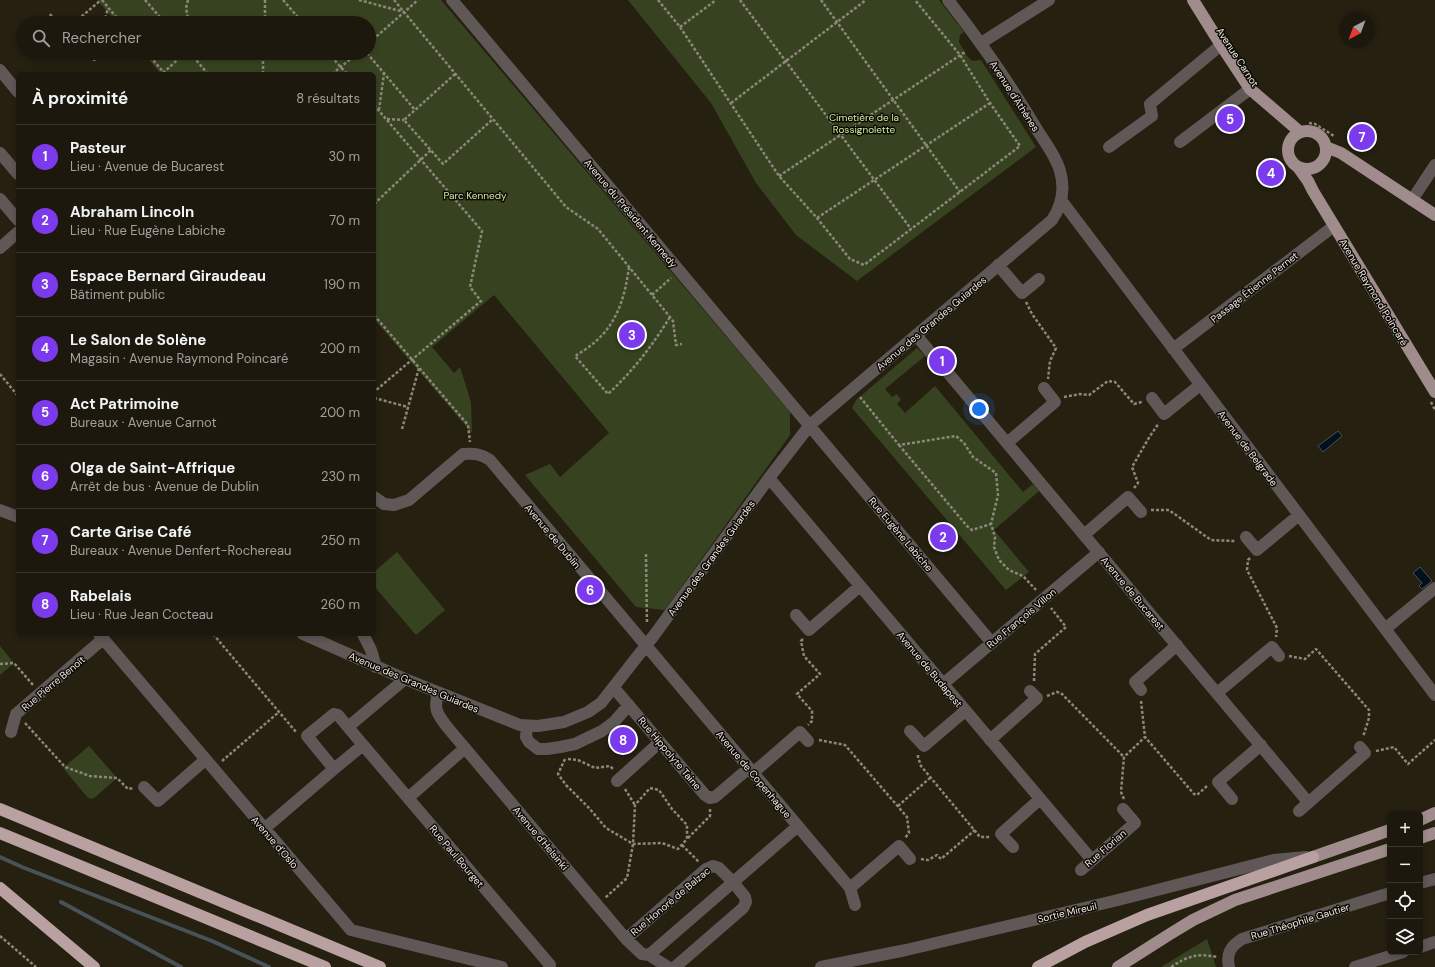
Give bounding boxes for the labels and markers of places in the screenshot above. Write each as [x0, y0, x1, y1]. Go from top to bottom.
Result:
pin: 5 [1217, 104, 1243, 134]
pin: 7 [1349, 122, 1375, 152]
pin: 4 [1258, 158, 1284, 188]
pin: 3 [619, 320, 645, 350]
pin: 1 [929, 346, 955, 376]
pin: 2 [930, 522, 956, 552]
pin: 6 [577, 575, 603, 605]
pin: 8 [610, 725, 636, 755]

